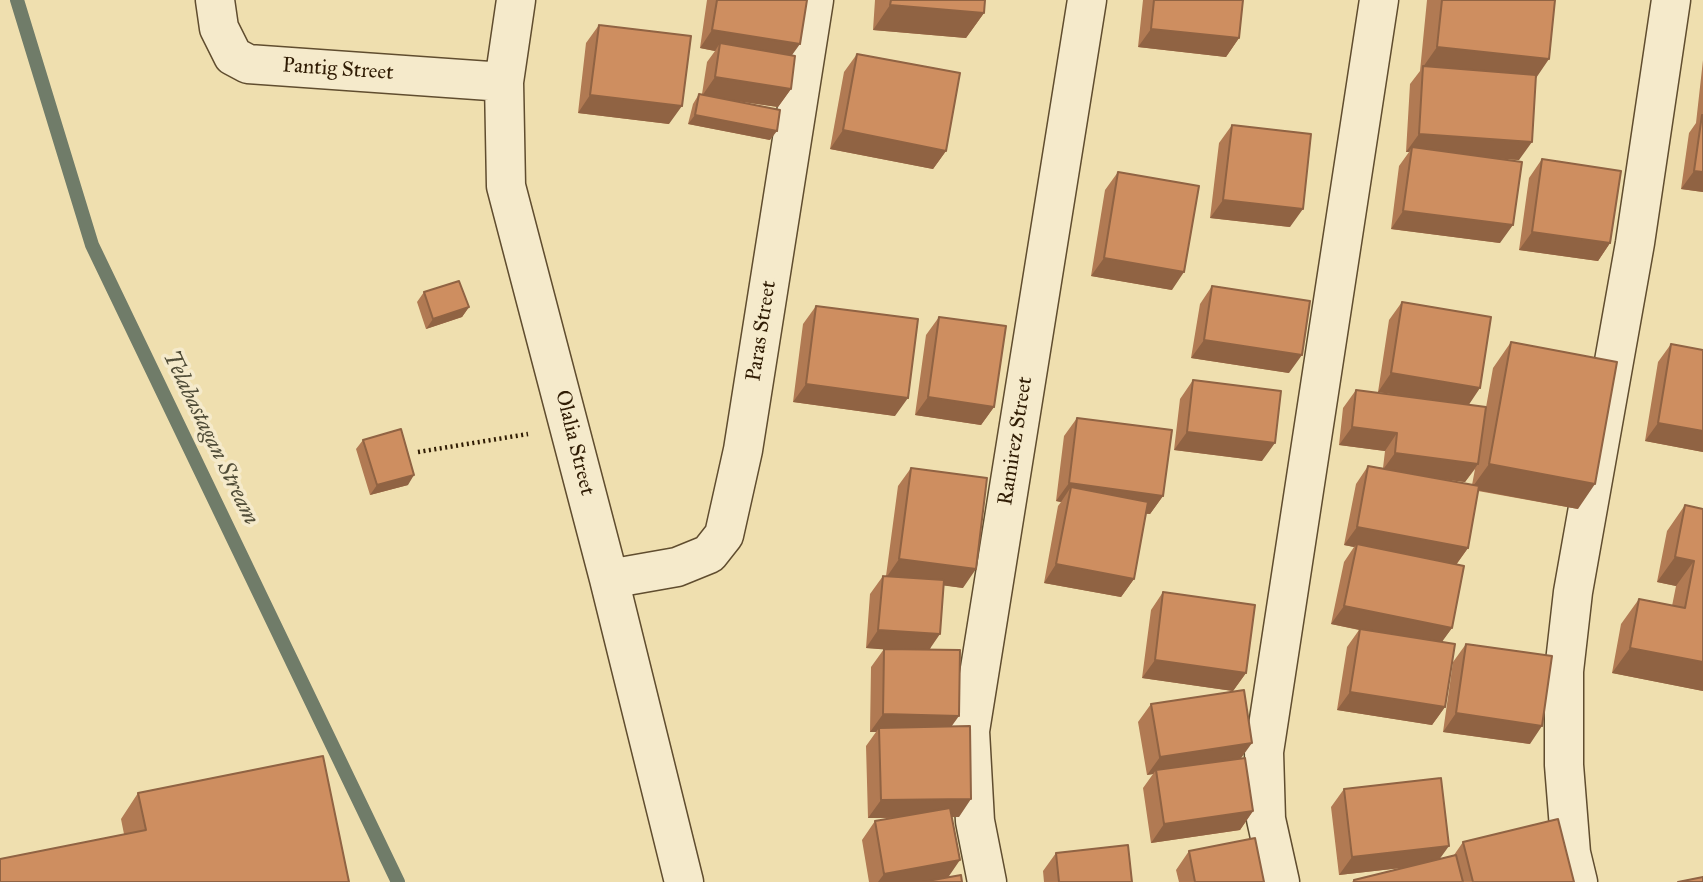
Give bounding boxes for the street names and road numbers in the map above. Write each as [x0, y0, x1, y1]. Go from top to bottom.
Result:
street label: Pantig Street [282, 54, 394, 86]
street label: Paras Street [742, 279, 782, 383]
street label: Ramirez Street [993, 375, 1039, 507]
street label: Olalia Street [549, 388, 599, 498]

